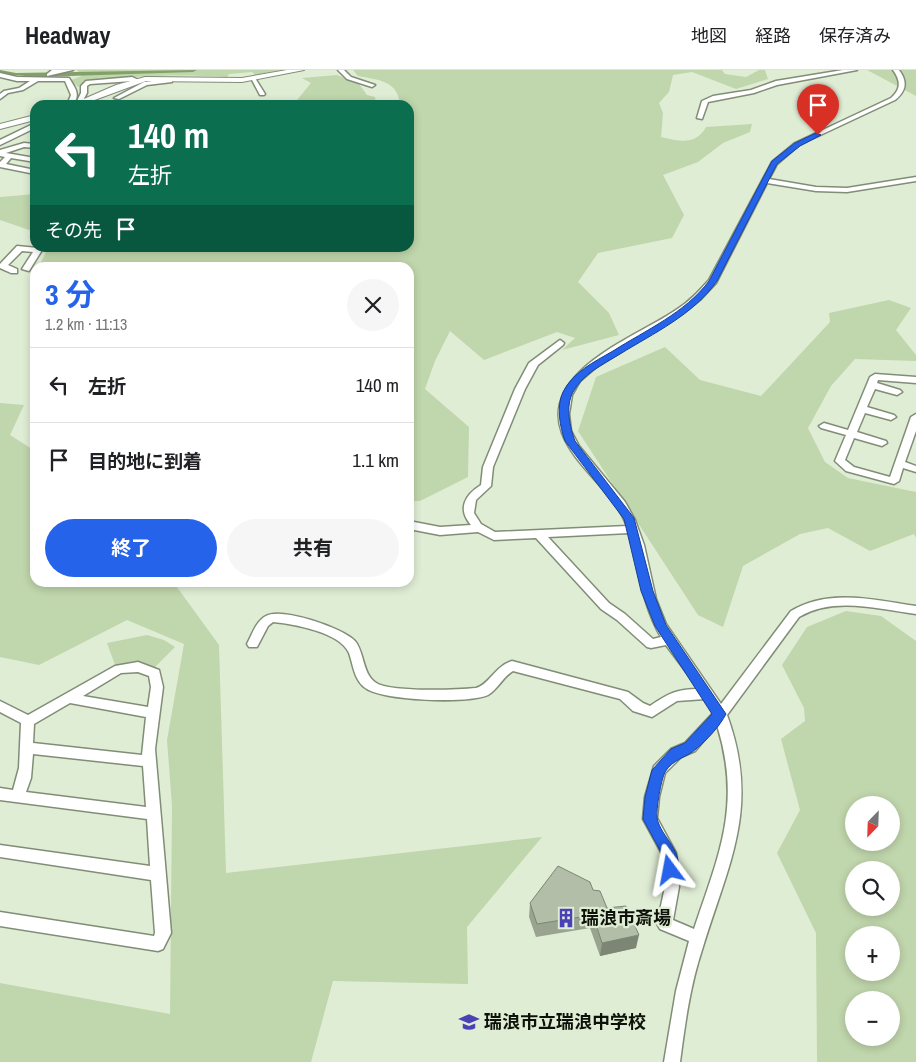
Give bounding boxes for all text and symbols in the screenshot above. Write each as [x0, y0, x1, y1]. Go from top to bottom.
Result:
text: Headway [25, 19, 110, 51]
text: 地図 [691, 23, 727, 48]
text: 経路 [755, 23, 791, 48]
text: 保存済み [819, 23, 891, 48]
pin [797, 84, 839, 135]
icon: arrive [804, 91, 832, 119]
text: 140 m [128, 112, 209, 159]
icon: left [45, 120, 110, 185]
text: 左折 [128, 160, 172, 190]
icon: arrive [112, 215, 140, 243]
text: その先 [45, 217, 102, 243]
text: 3 分 [45, 274, 96, 314]
button: close [347, 279, 399, 331]
text: 1.2 km · 11:13 [45, 313, 127, 335]
icon: left [45, 371, 73, 399]
text: 140 m [356, 372, 399, 398]
text: 左折 [88, 373, 126, 399]
icon: arrive [45, 446, 73, 474]
text: 1.1 km [352, 447, 399, 473]
text: 目的地に到着 [88, 448, 202, 474]
button: 終了 [45, 519, 217, 577]
button: 共有 [227, 519, 399, 577]
north arrow [845, 796, 900, 851]
map controls [845, 796, 900, 1046]
position arrow [643, 843, 695, 895]
button: search [845, 861, 900, 916]
place label: 瑞浪市斎場 [581, 905, 671, 930]
building icon: 瑞浪市斎場 [555, 907, 577, 929]
button: + [845, 926, 900, 981]
button: − [845, 991, 900, 1046]
place label: 瑞浪市立瑞浪中学校 [484, 1009, 646, 1034]
school or university icon: 瑞浪市立瑞浪中学校 [458, 1011, 480, 1033]

